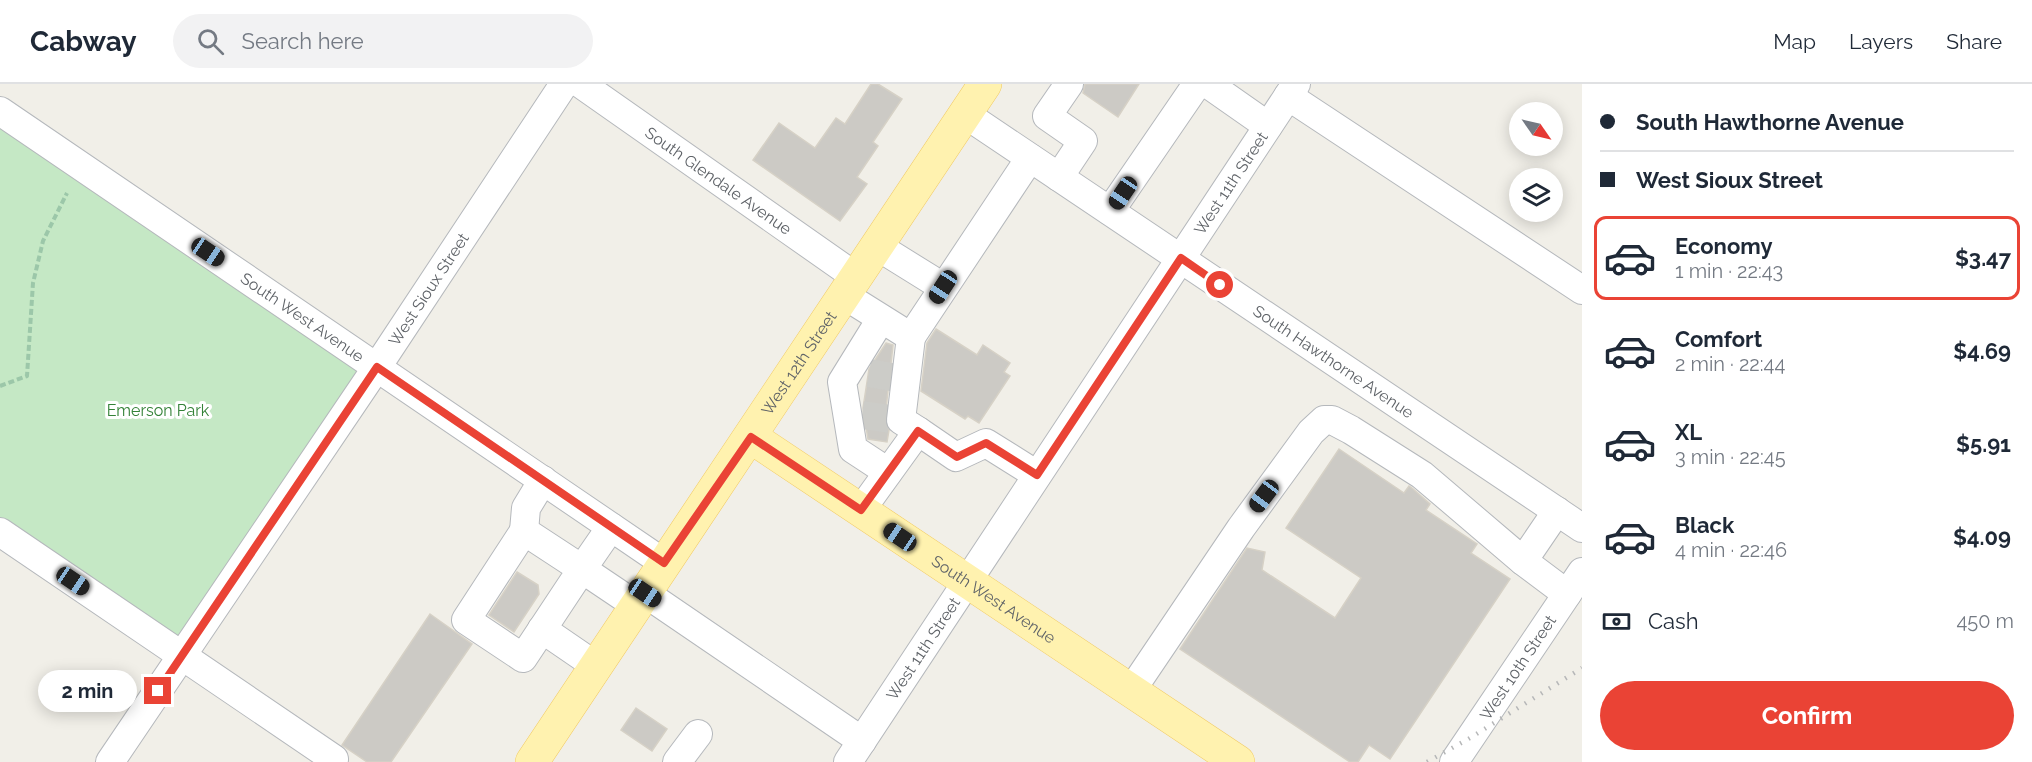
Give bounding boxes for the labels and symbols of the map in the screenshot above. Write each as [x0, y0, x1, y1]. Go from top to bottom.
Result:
north arrow [1509, 102, 1563, 156]
street label: South Glendale Avenue [641, 123, 795, 239]
street label: West 11th Street [1190, 128, 1272, 238]
car [1105, 173, 1141, 213]
street label: West Sioux Street [385, 229, 473, 349]
car [188, 234, 228, 270]
car [926, 267, 960, 307]
street label: South West Avenue [237, 269, 368, 366]
route start [1206, 271, 1233, 298]
street label: South Hawthorne Avenue [1250, 301, 1417, 422]
street label: West 12th Street [758, 307, 841, 419]
park label: Emerson Park [107, 401, 210, 420]
car [1246, 476, 1282, 516]
car [880, 519, 920, 555]
street label: South West Avenue [928, 551, 1059, 648]
car [53, 563, 93, 599]
car [625, 575, 665, 611]
street label: West 11th Street [883, 593, 965, 704]
street label: West 10th Street [1476, 611, 1560, 724]
callout: 2 min [38, 670, 137, 712]
route end [144, 677, 171, 704]

